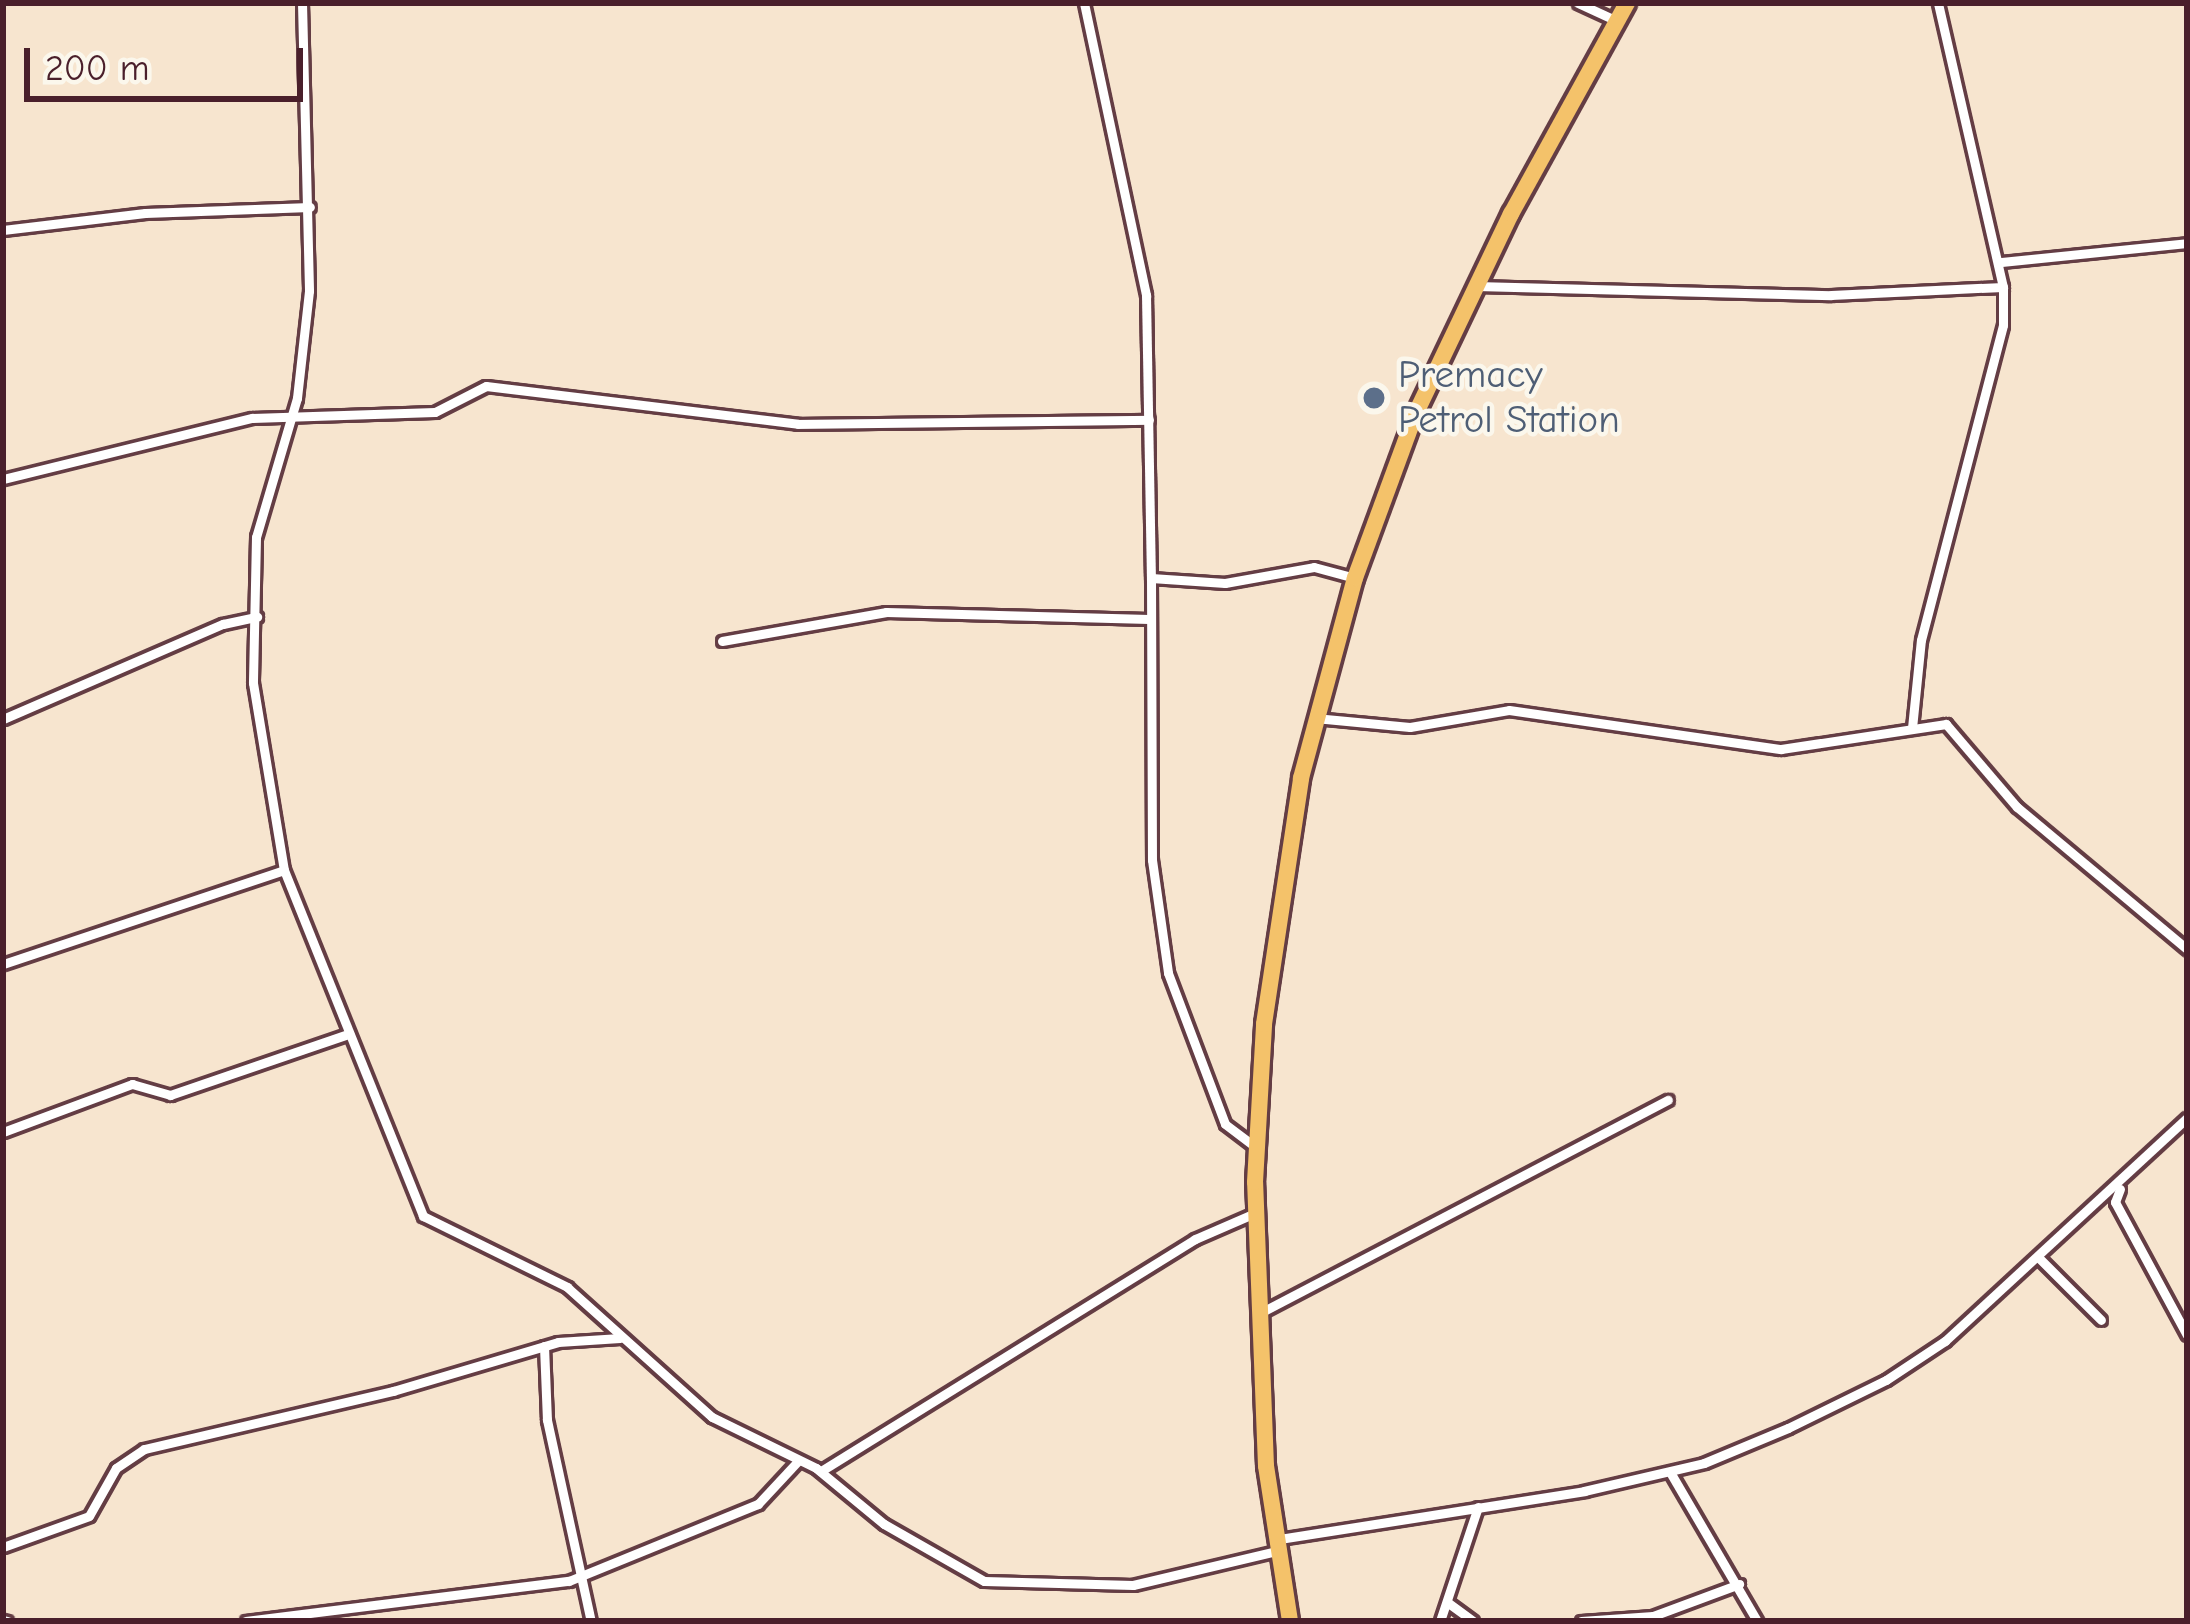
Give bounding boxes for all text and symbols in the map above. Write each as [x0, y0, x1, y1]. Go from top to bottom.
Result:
scale bar [30, 24, 309, 98]
text: 200 m [45, 48, 149, 89]
place label: Premacy Petrol Station [1398, 353, 1620, 444]
marker: Premacy Petrol Station [1361, 385, 1387, 411]

